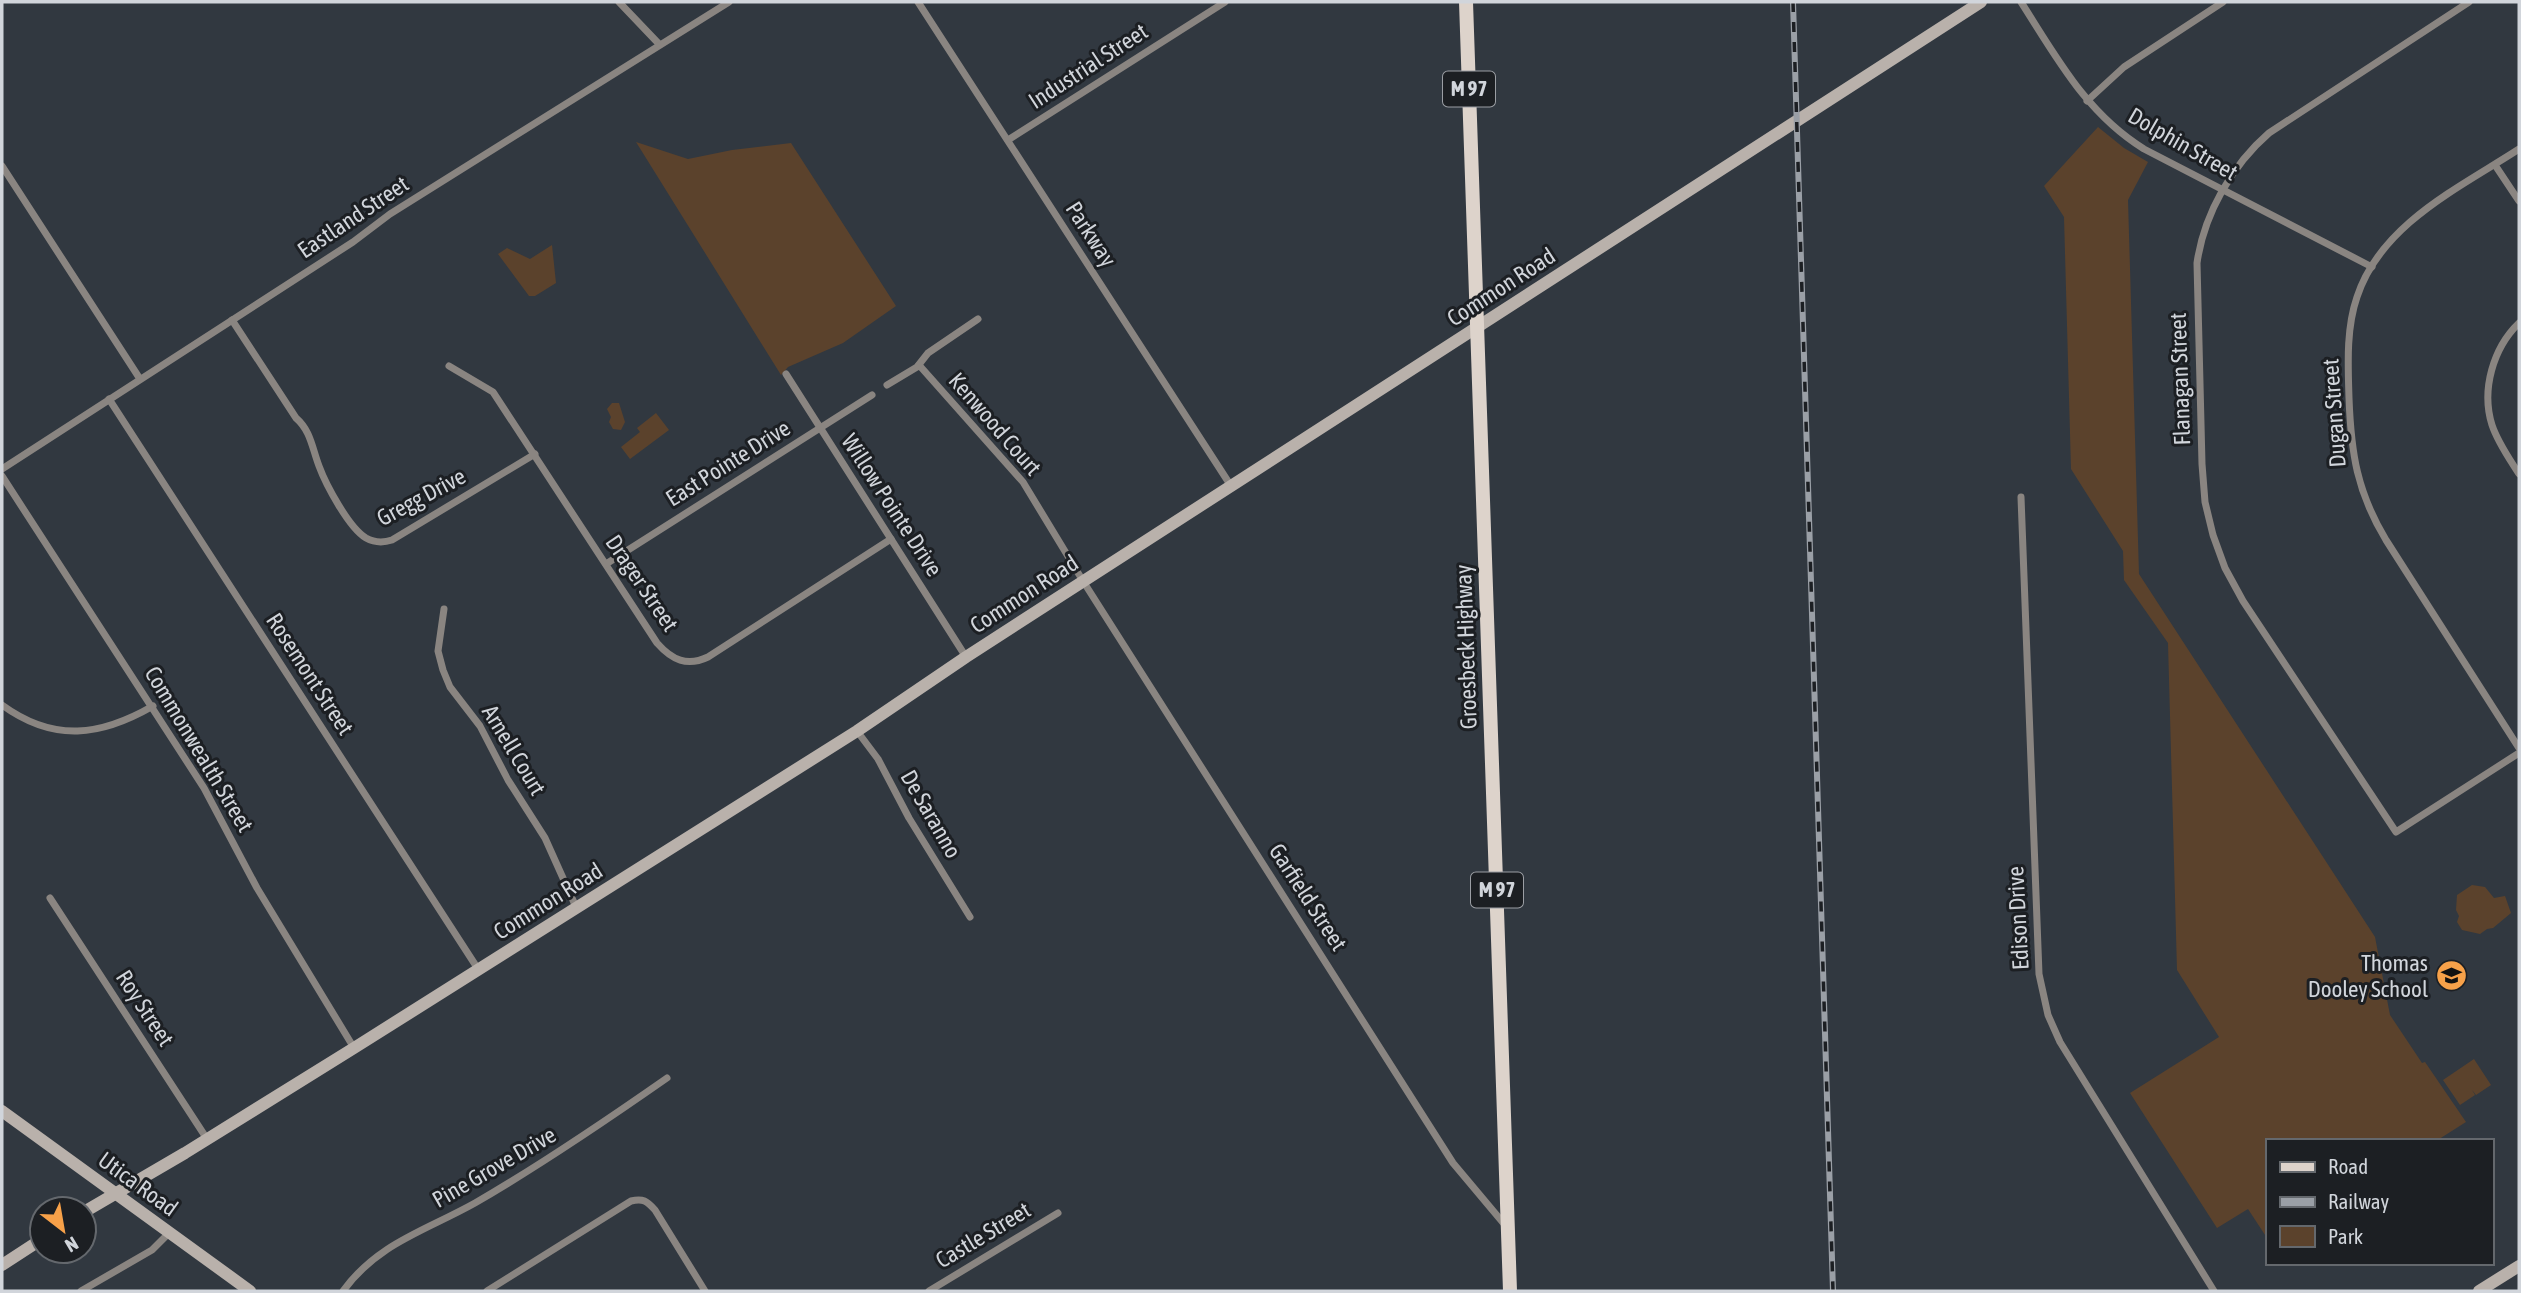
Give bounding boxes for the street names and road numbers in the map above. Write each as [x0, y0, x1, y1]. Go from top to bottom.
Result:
street label: Industrial Street [1024, 18, 1152, 114]
road number: M 97 [1443, 72, 1495, 106]
street label: Dolphin Street [2124, 102, 2242, 186]
street label: Eastland Street [293, 171, 413, 263]
street label: Parkway [1060, 197, 1122, 271]
street label: Common Road [1442, 243, 1560, 331]
street label: Flanagan Street [2165, 312, 2195, 446]
street label: Dugan Street [2317, 358, 2351, 468]
street label: Kenwood Court [944, 368, 1046, 480]
street label: East Pointe Drive [661, 415, 795, 511]
street label: Willow Pointe Drive [836, 429, 948, 581]
street label: Gregg Drive [372, 463, 470, 531]
street label: Drager Street [600, 530, 684, 636]
street label: Common Road [965, 550, 1083, 638]
street label: Groesbeck Highway [1450, 564, 1482, 730]
street label: Rosemont Street [261, 608, 359, 740]
street label: Commonwealth Street [139, 662, 259, 836]
street label: Arnell Court [477, 700, 551, 800]
street label: De Saranno [895, 766, 967, 862]
street label: Garfield Street [1264, 839, 1352, 955]
street label: Common Road [489, 857, 607, 945]
street label: Edison Drive [2002, 865, 2034, 971]
road number: M 97 [1471, 872, 1523, 908]
street label: Roy Street [111, 965, 179, 1051]
street label: Pine Grove Drive [428, 1121, 560, 1213]
street label: Utica Road [93, 1147, 183, 1221]
street label: Castle Street [931, 1197, 1035, 1273]

